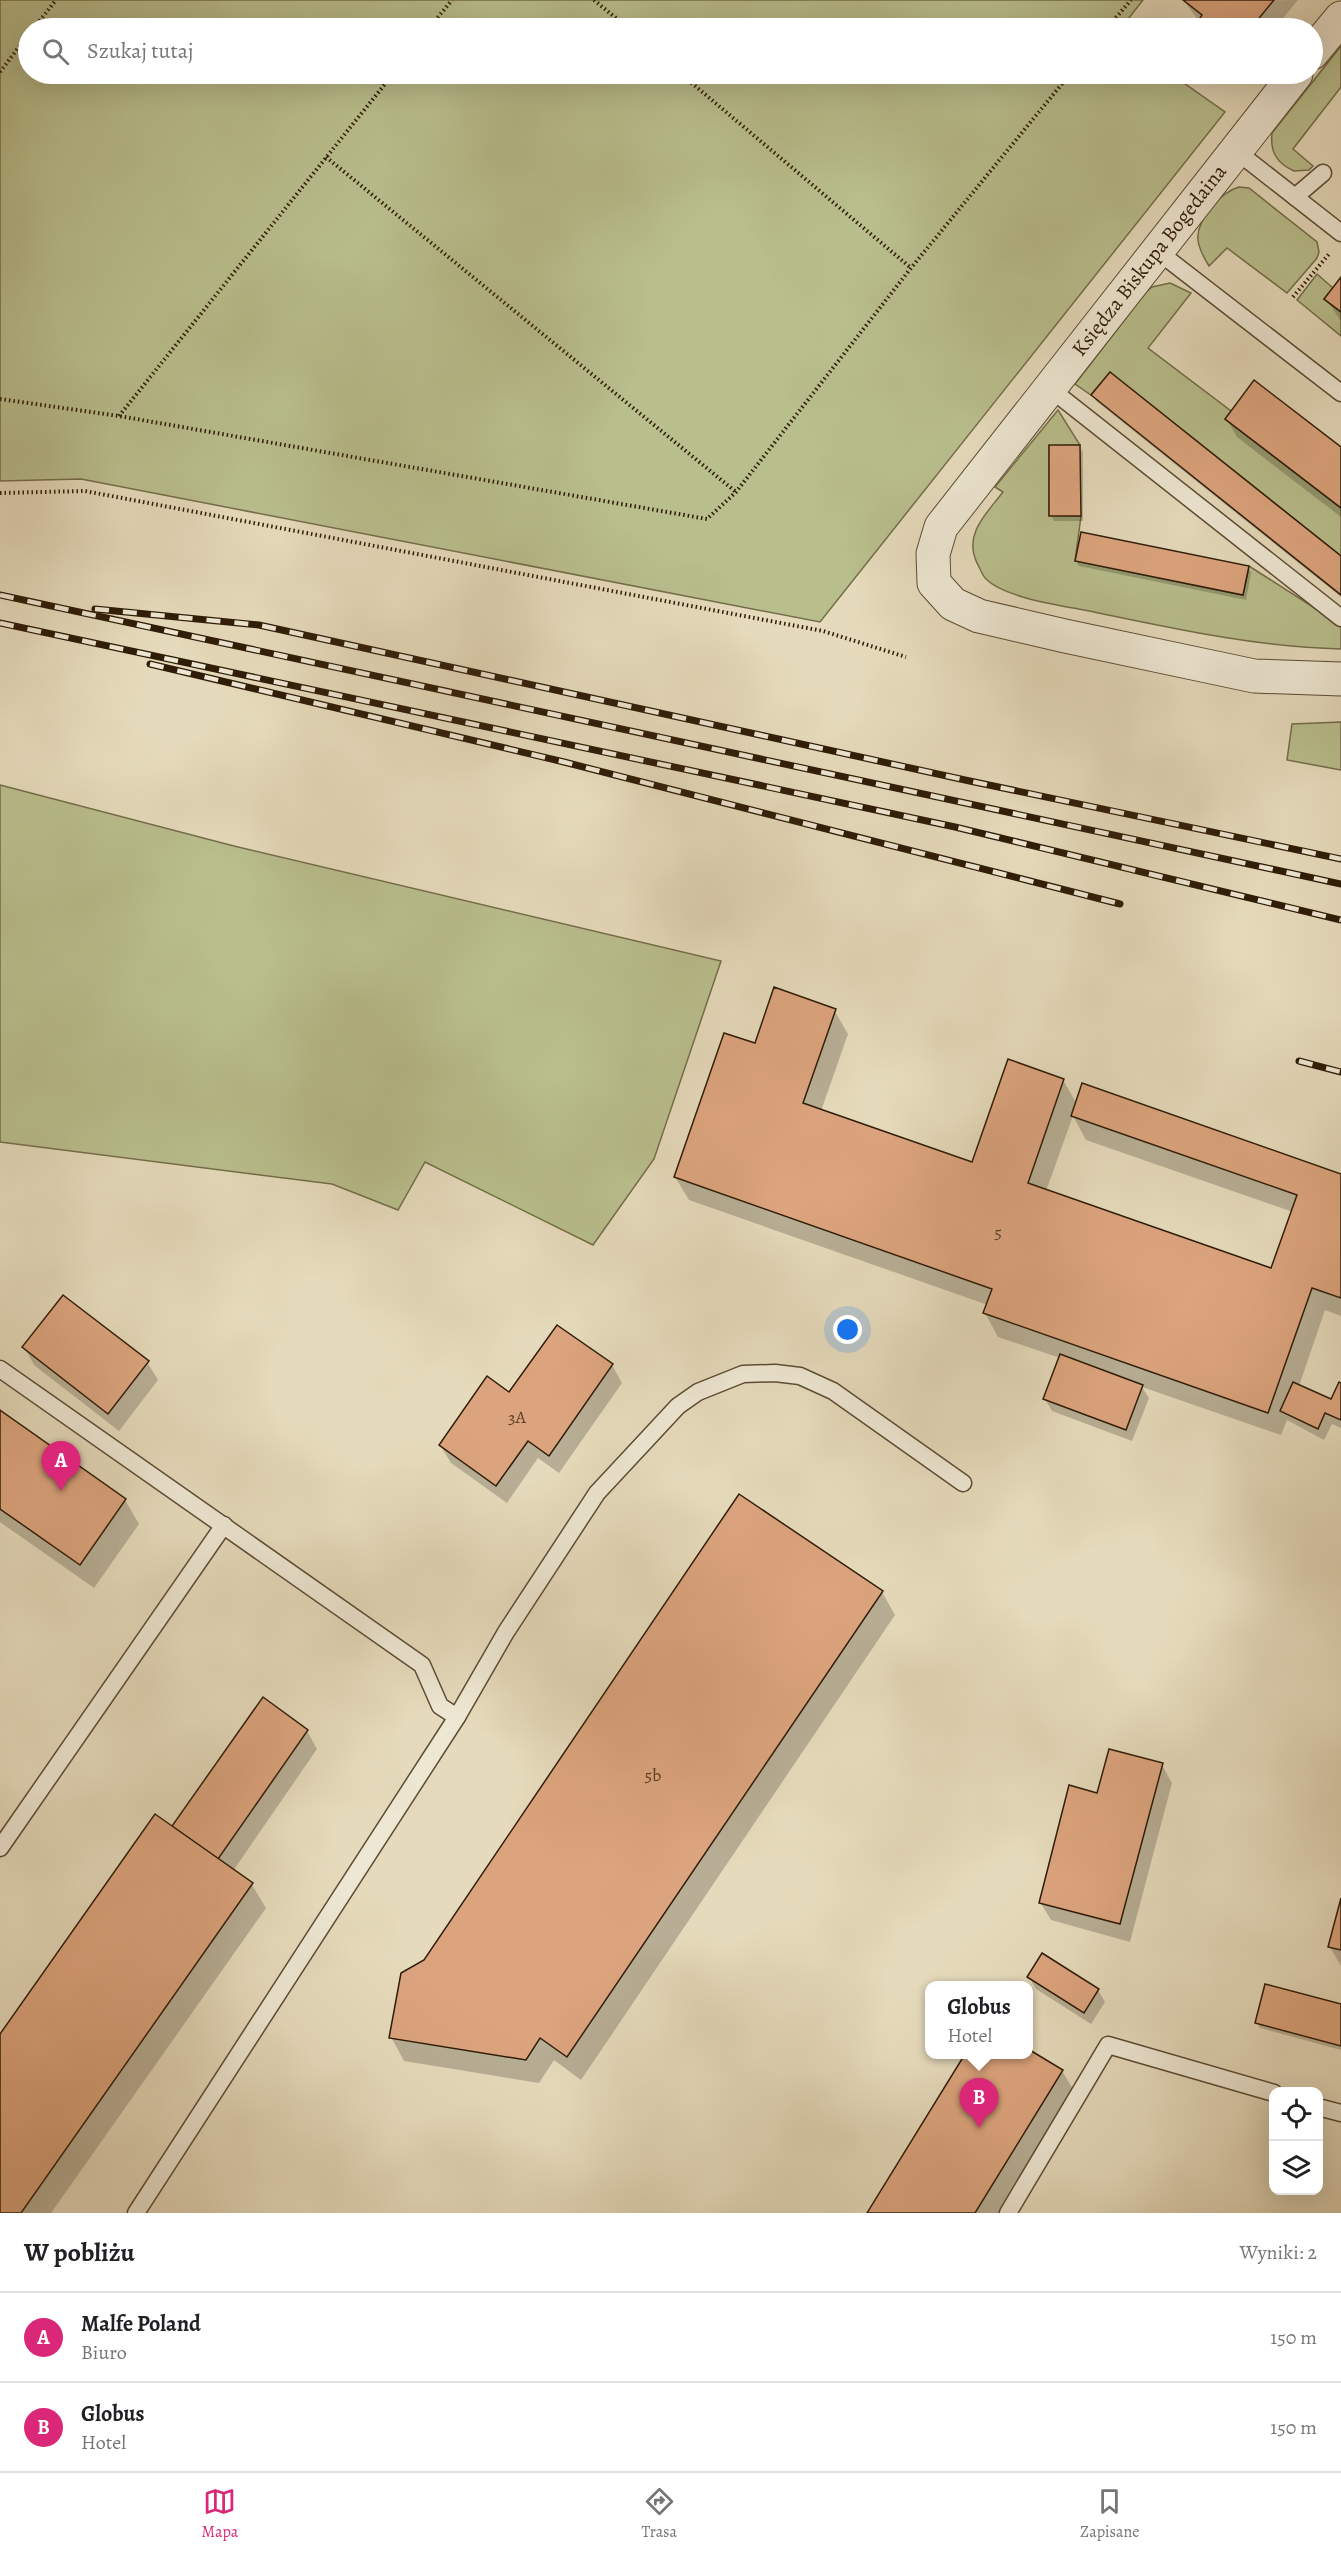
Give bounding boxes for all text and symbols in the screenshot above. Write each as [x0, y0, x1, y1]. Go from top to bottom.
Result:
search box [18, 18, 1323, 84]
icon: search [39, 35, 72, 68]
text: Szukaj tutaj [87, 36, 193, 66]
street label: Księdza Biskupa Bogedaina [1065, 158, 1233, 362]
house number: 5 [994, 1220, 1002, 1244]
your location [833, 1315, 862, 1344]
house number: 3A [508, 1405, 526, 1429]
pin: A [42, 1442, 80, 1491]
house number: 5b [645, 1763, 661, 1787]
popup [925, 1981, 1033, 2059]
text: Globus [947, 1992, 1011, 2022]
text: Hotel [947, 2022, 992, 2049]
pin: B [960, 2078, 998, 2128]
map controls [1269, 2087, 1323, 2195]
button: locate [1269, 2087, 1323, 2141]
button: layers [1269, 2141, 1323, 2195]
text: W pobliżu [24, 2235, 135, 2270]
text: Wyniki: 2 [1240, 2239, 1317, 2266]
text: Malfe Poland [81, 2309, 201, 2339]
text: A [37, 2324, 50, 2351]
text: 150 m [1270, 2324, 1317, 2351]
text: Biuro [81, 2339, 127, 2366]
text: Globus [81, 2399, 145, 2429]
text: B [37, 2414, 50, 2441]
text: 150 m [1270, 2414, 1317, 2441]
text: Hotel [81, 2429, 126, 2456]
tab: Mapa [202, 2485, 238, 2543]
tab: Trasa [641, 2485, 677, 2543]
tab: Zapisane [1080, 2485, 1139, 2543]

